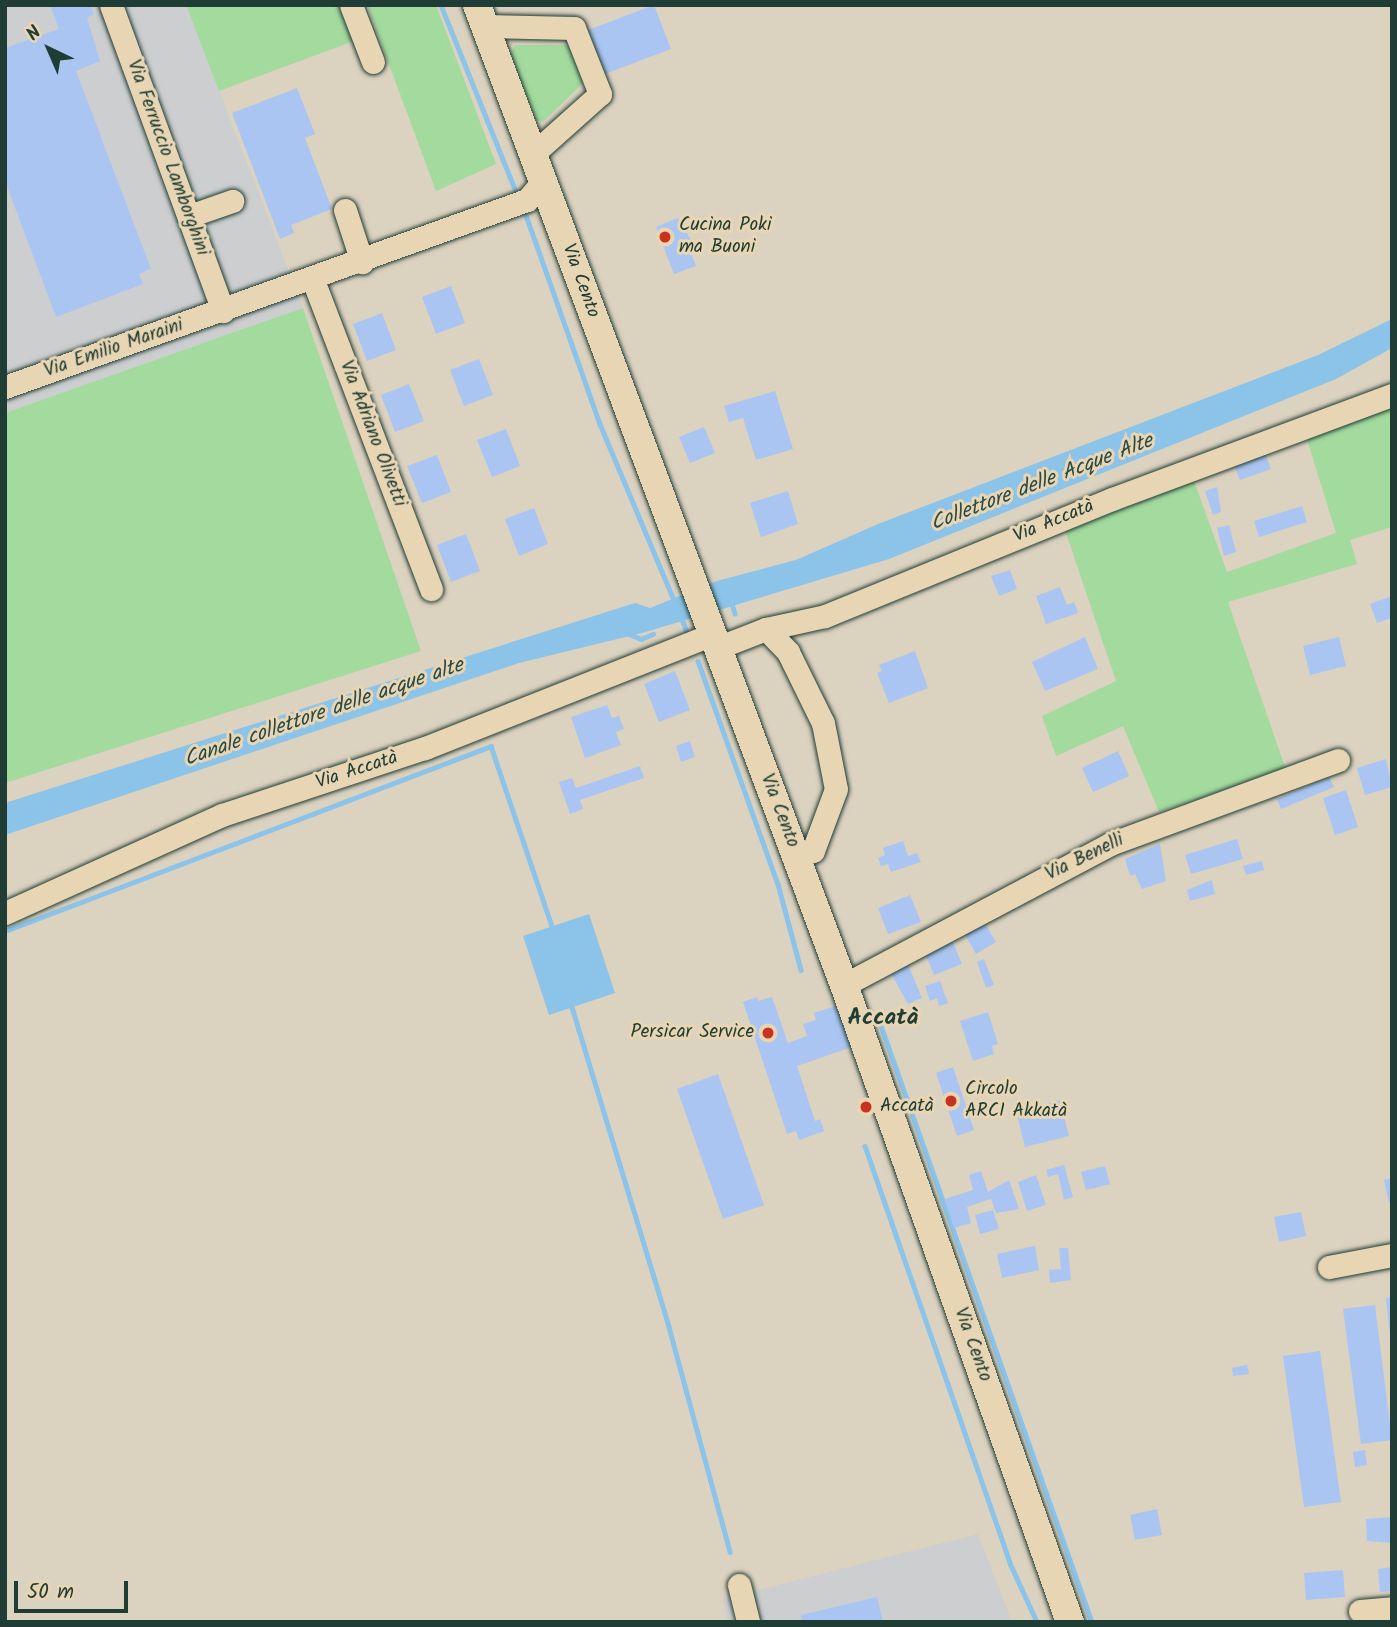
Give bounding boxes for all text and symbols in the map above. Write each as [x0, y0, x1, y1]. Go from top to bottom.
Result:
north arrow [14, 14, 84, 84]
text: N [20, 19, 49, 49]
street label: Via Ferruccio Lamborghini [121, 57, 213, 259]
place label: Cucina Poki ma Buoni [679, 215, 772, 259]
marker: Cucina Poki ma Buoni [657, 229, 673, 245]
street label: Via Cento [556, 241, 604, 321]
street label: Via Emilio Maraini [41, 315, 187, 383]
street label: Via Adriano Olivetti [334, 358, 410, 510]
water label: Collettore delle Acque Alte [927, 429, 1157, 537]
street label: Via Accatà [1010, 496, 1098, 548]
water label: Canale collettore delle acque alte [181, 653, 467, 773]
street label: Via Accatà [313, 747, 401, 795]
street label: Via Cento [755, 771, 803, 851]
street label: Via Benelli [1042, 829, 1128, 887]
district label: Accatà [847, 1004, 919, 1032]
place label: Persicar Service [630, 1022, 754, 1044]
marker: Persicar Service [760, 1025, 776, 1041]
place label: Circolo ARCI Akkatà [965, 1079, 1067, 1123]
marker: Circolo ARCI Akkatà [943, 1093, 959, 1109]
place label: Accatà [880, 1096, 934, 1118]
marker: Accatà [858, 1099, 874, 1115]
street label: Via Cento [948, 1305, 996, 1385]
scale bar [18, 1568, 131, 1612]
text: 50 m [27, 1576, 74, 1609]

